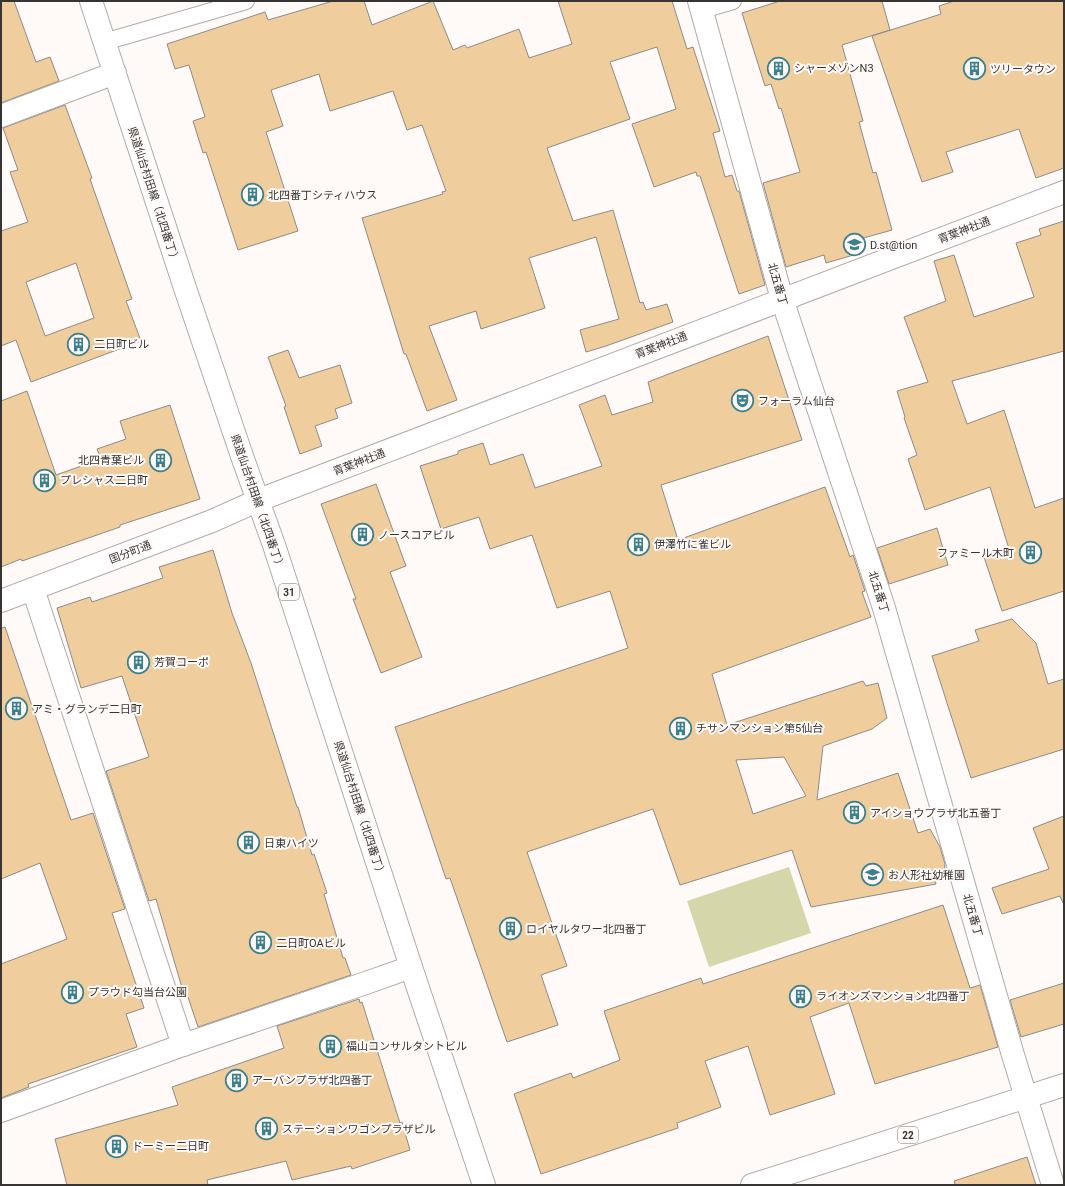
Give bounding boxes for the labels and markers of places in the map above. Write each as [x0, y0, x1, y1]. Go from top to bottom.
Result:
building icon: シャーメゾンN3 [765, 55, 791, 81]
building icon: ツリータウン [961, 56, 987, 82]
place label: シャーメゾンN3 [794, 62, 874, 75]
place label: ツリータウン [990, 63, 1056, 76]
building icon: 北四番丁シティハウス [240, 182, 266, 208]
place label: 北四番丁シティハウス [268, 189, 377, 202]
school or university icon: D.st@tion [842, 232, 868, 258]
place label: D.st@tion [870, 239, 917, 252]
building icon: 二日町ビル [66, 331, 92, 357]
place label: 二日町ビル [94, 338, 149, 351]
theatre icon: フォーラム仙台 [729, 388, 755, 414]
place label: フォーラム仙台 [758, 395, 835, 408]
building icon: 北四青葉ビル [147, 447, 173, 473]
place label: 北四青葉ビル [78, 454, 144, 467]
building icon: プレシャス二日町 [31, 467, 57, 493]
place label: プレシャス二日町 [60, 474, 148, 487]
building icon: ノースコアビル [350, 522, 376, 548]
place label: ノースコアビル [378, 529, 454, 542]
building icon: 伊澤竹に雀ビル [625, 531, 651, 557]
place label: 伊澤竹に雀ビル [654, 538, 731, 551]
building icon: ファミール木町 [1017, 540, 1043, 566]
place label: ファミール木町 [937, 547, 1014, 560]
building icon: 芳賀コーポ [125, 649, 151, 675]
place label: 芳賀コーポ [154, 656, 209, 669]
building icon: アミ・グランデ二日町 [4, 696, 30, 722]
place label: アミ・グランデ二日町 [32, 703, 142, 716]
building icon: チサンマンション第5仙台 [667, 715, 693, 741]
place label: チサンマンション第5仙台 [696, 722, 823, 735]
building icon: アイショウプラザ北五番丁 [842, 800, 868, 826]
place label: アイショウプラザ北五番丁 [870, 807, 1001, 820]
building icon: 日東ハイツ [235, 830, 261, 856]
place label: 日東ハイツ [264, 837, 319, 850]
school or university icon: お人形社幼稚園 [860, 862, 886, 888]
place label: お人形社幼稚園 [888, 869, 965, 882]
building icon: ロイヤルタワー北四番丁 [498, 916, 524, 942]
place label: ロイヤルタワー北四番丁 [526, 923, 647, 936]
building icon: 二日町OAビル [248, 930, 274, 956]
place label: 二日町OAビル [276, 937, 346, 950]
building icon: プラウド勾当台公園 [60, 979, 86, 1005]
building icon: ライオンズマンション北四番丁 [788, 983, 814, 1009]
place label: プラウド勾当台公園 [88, 986, 187, 999]
place label: ライオンズマンション北四番丁 [816, 990, 970, 1003]
building icon: 福山コンサルタントビル [317, 1033, 343, 1059]
place label: 福山コンサルタントビル [346, 1040, 467, 1053]
building icon: アーバンプラザ北四番丁 [223, 1067, 249, 1093]
place label: アーバンプラザ北四番丁 [252, 1074, 372, 1087]
building icon: ステーションワゴンプラザビル [254, 1116, 280, 1142]
place label: ステーションワゴンプラザビル [282, 1123, 435, 1136]
building icon: ドーミー二日町 [104, 1133, 130, 1159]
place label: ドーミー二日町 [132, 1140, 209, 1153]

